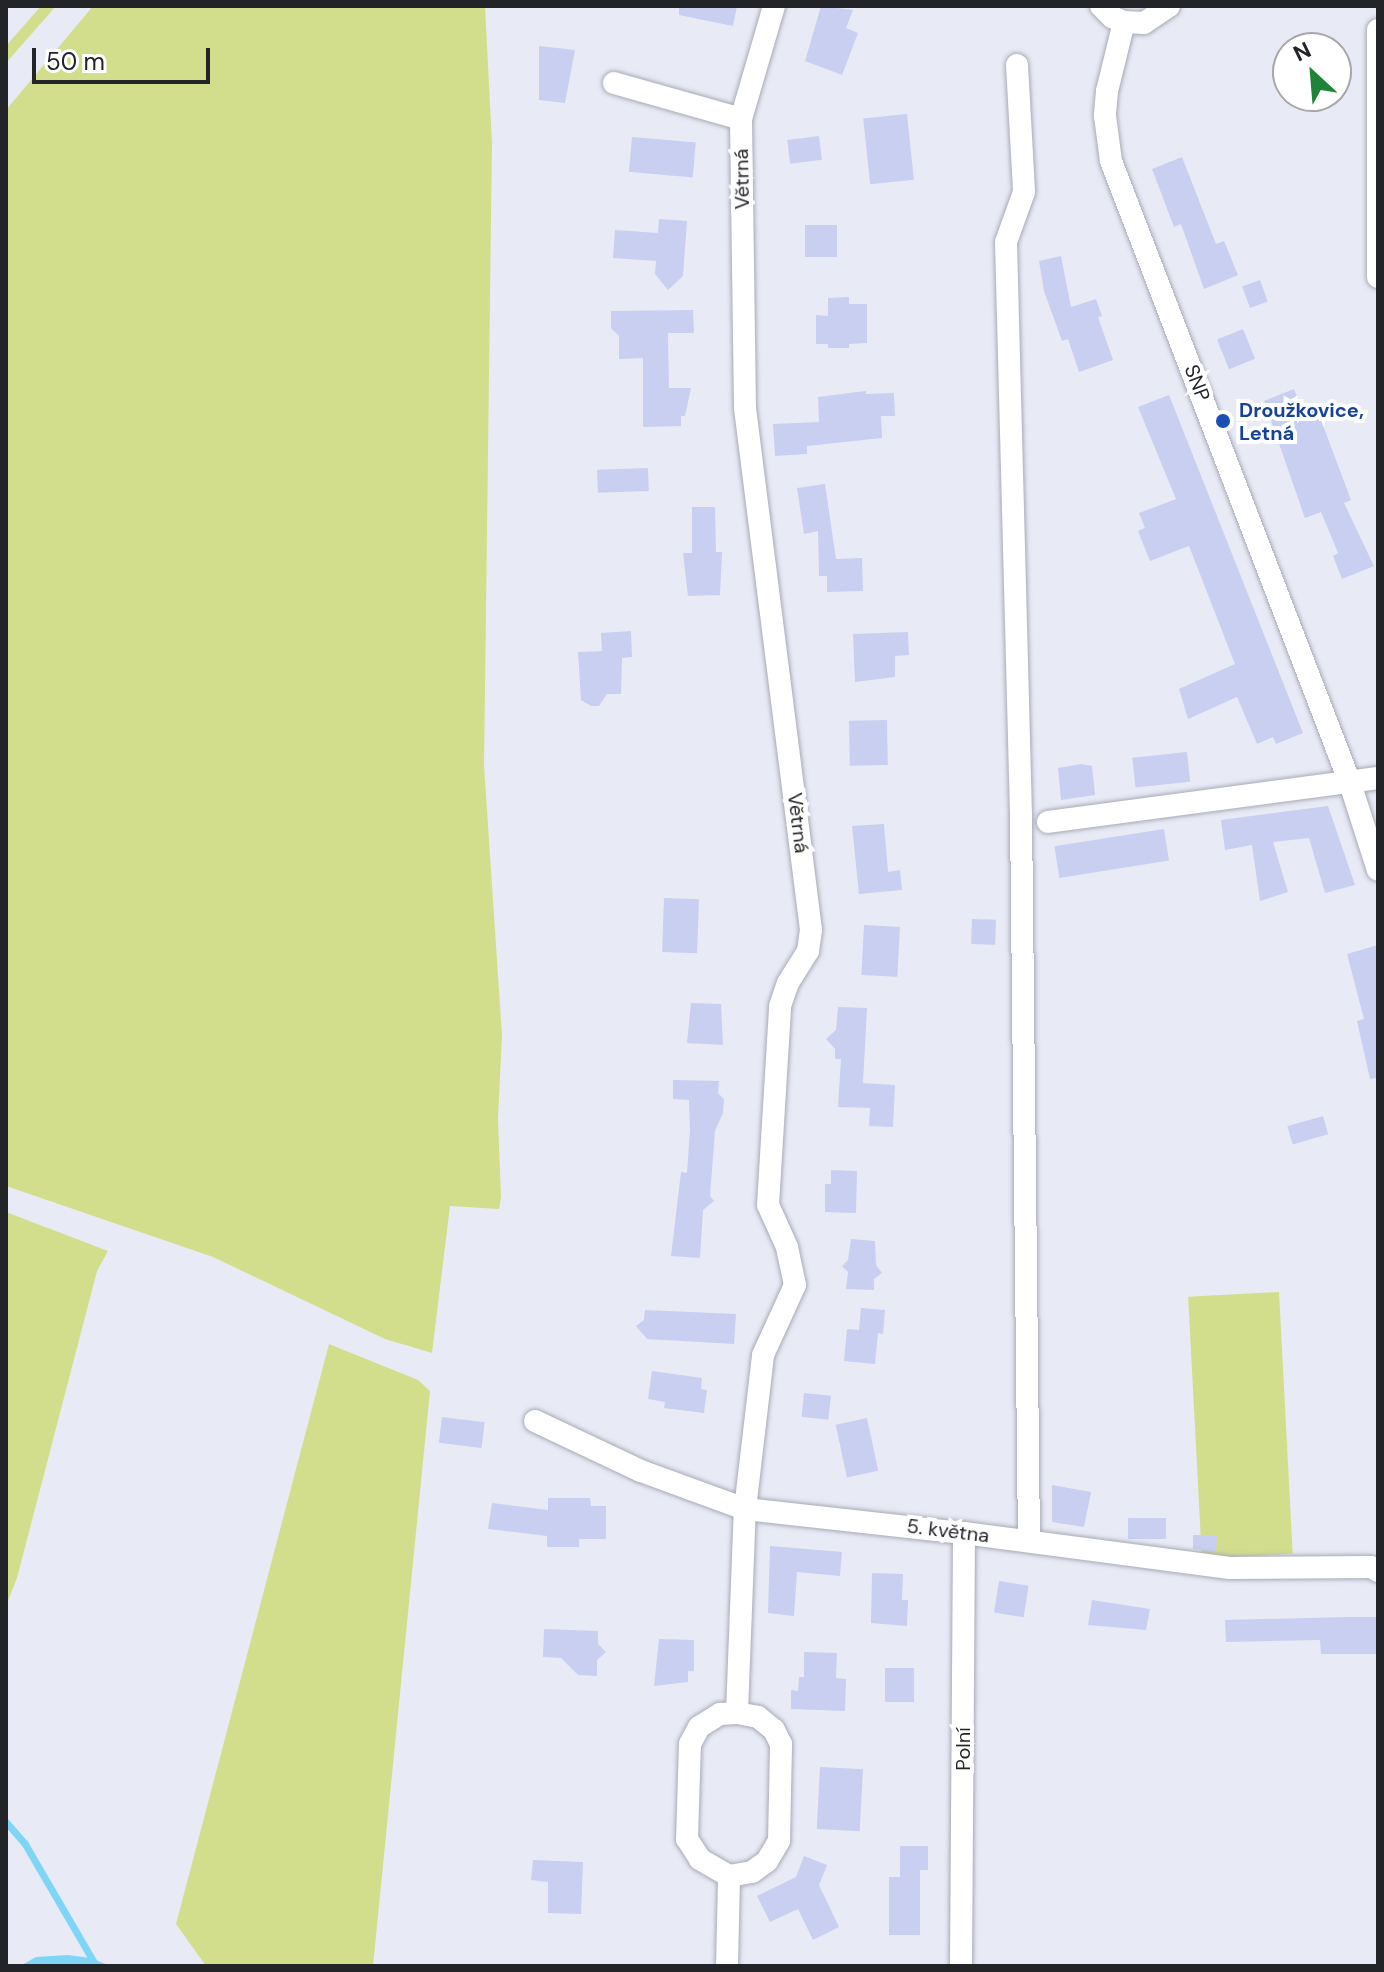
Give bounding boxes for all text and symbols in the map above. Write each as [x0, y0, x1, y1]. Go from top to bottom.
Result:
scale bar [36, 32, 214, 82]
north arrow [1272, 32, 1352, 112]
text: N [1289, 35, 1316, 68]
text: 50 m [46, 46, 105, 77]
street label: Větrná [729, 148, 755, 210]
street label: SNP [1179, 361, 1215, 405]
place label: Droužkovice, Letná [1239, 398, 1364, 445]
marker: Droužkovice, Letná [1214, 412, 1232, 430]
street label: Větrná [782, 791, 814, 855]
street label: 5. května [905, 1514, 991, 1548]
street label: Polní [951, 1727, 975, 1771]

